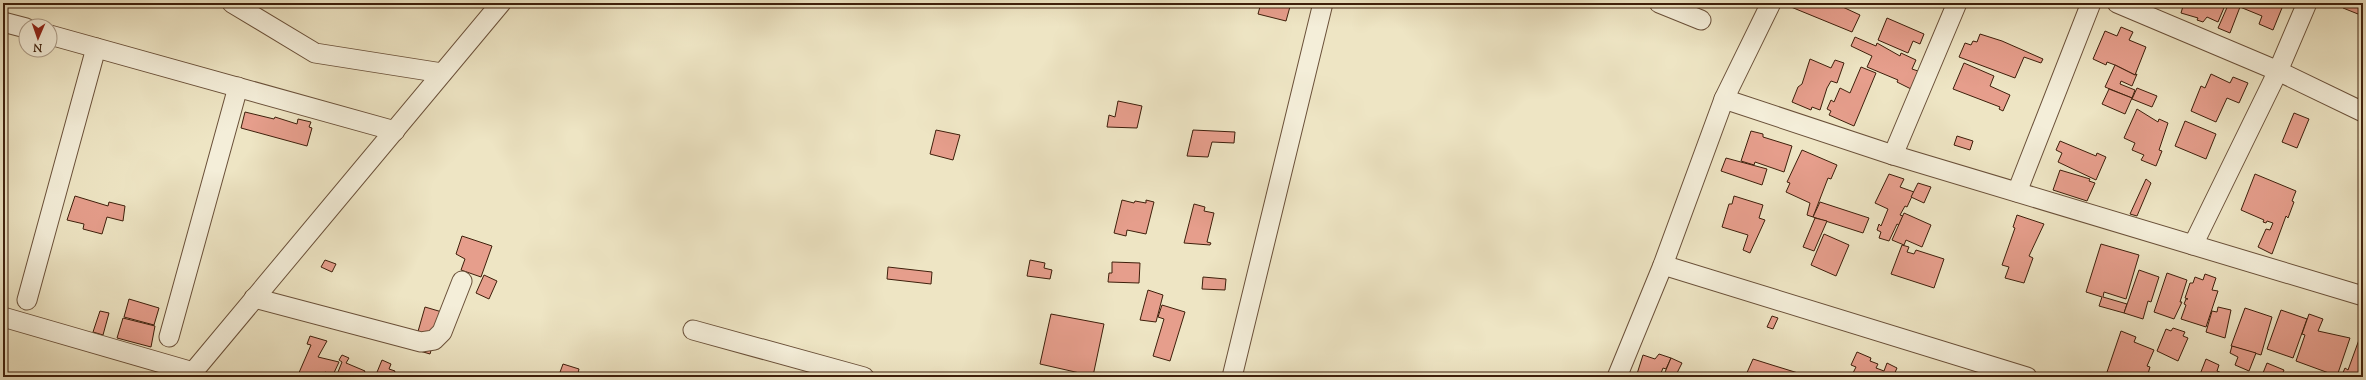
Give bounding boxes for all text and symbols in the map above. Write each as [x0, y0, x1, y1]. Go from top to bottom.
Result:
north arrow [18, 18, 58, 58]
text: N [33, 39, 43, 55]

